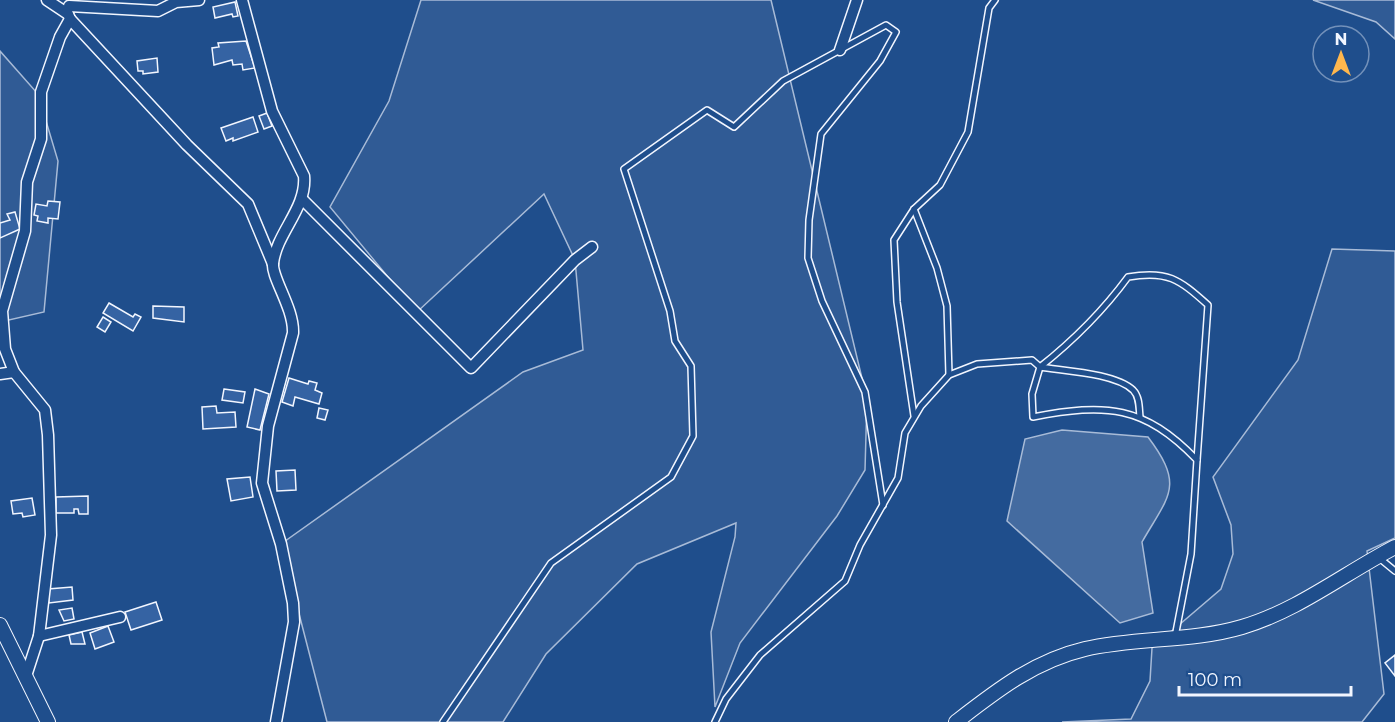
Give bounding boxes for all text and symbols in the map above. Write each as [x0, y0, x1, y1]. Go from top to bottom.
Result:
north arrow [1311, 24, 1371, 84]
text: N [1335, 30, 1347, 49]
scale bar [1179, 659, 1352, 697]
text: 100 m [1188, 669, 1242, 691]

